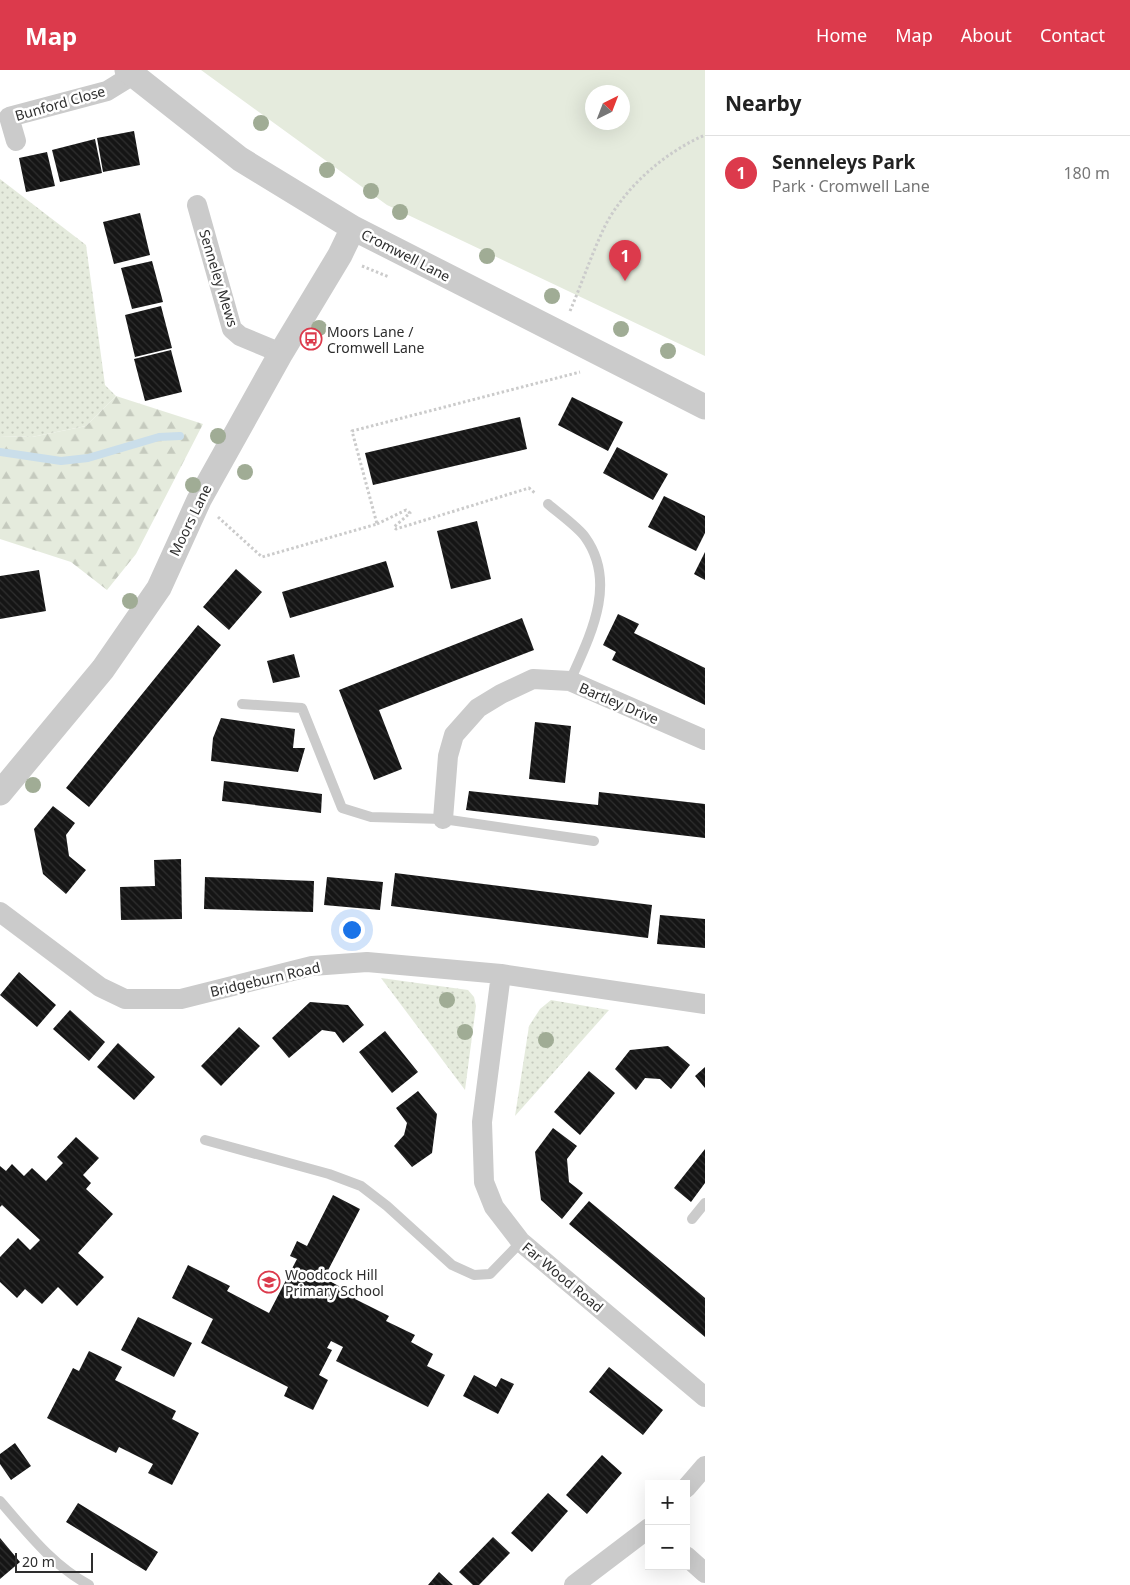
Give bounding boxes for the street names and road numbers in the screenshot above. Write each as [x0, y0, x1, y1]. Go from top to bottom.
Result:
street label: Bunford Close [13, 81, 107, 125]
street label: Cromwell Lane [358, 224, 454, 286]
street label: Senneley Mews [195, 227, 243, 329]
street label: Moors Lane [164, 481, 216, 559]
street label: Bartley Drive [576, 678, 662, 728]
street label: Bridgeburn Road [208, 957, 322, 1001]
street label: Far Wood Road [519, 1238, 607, 1316]

